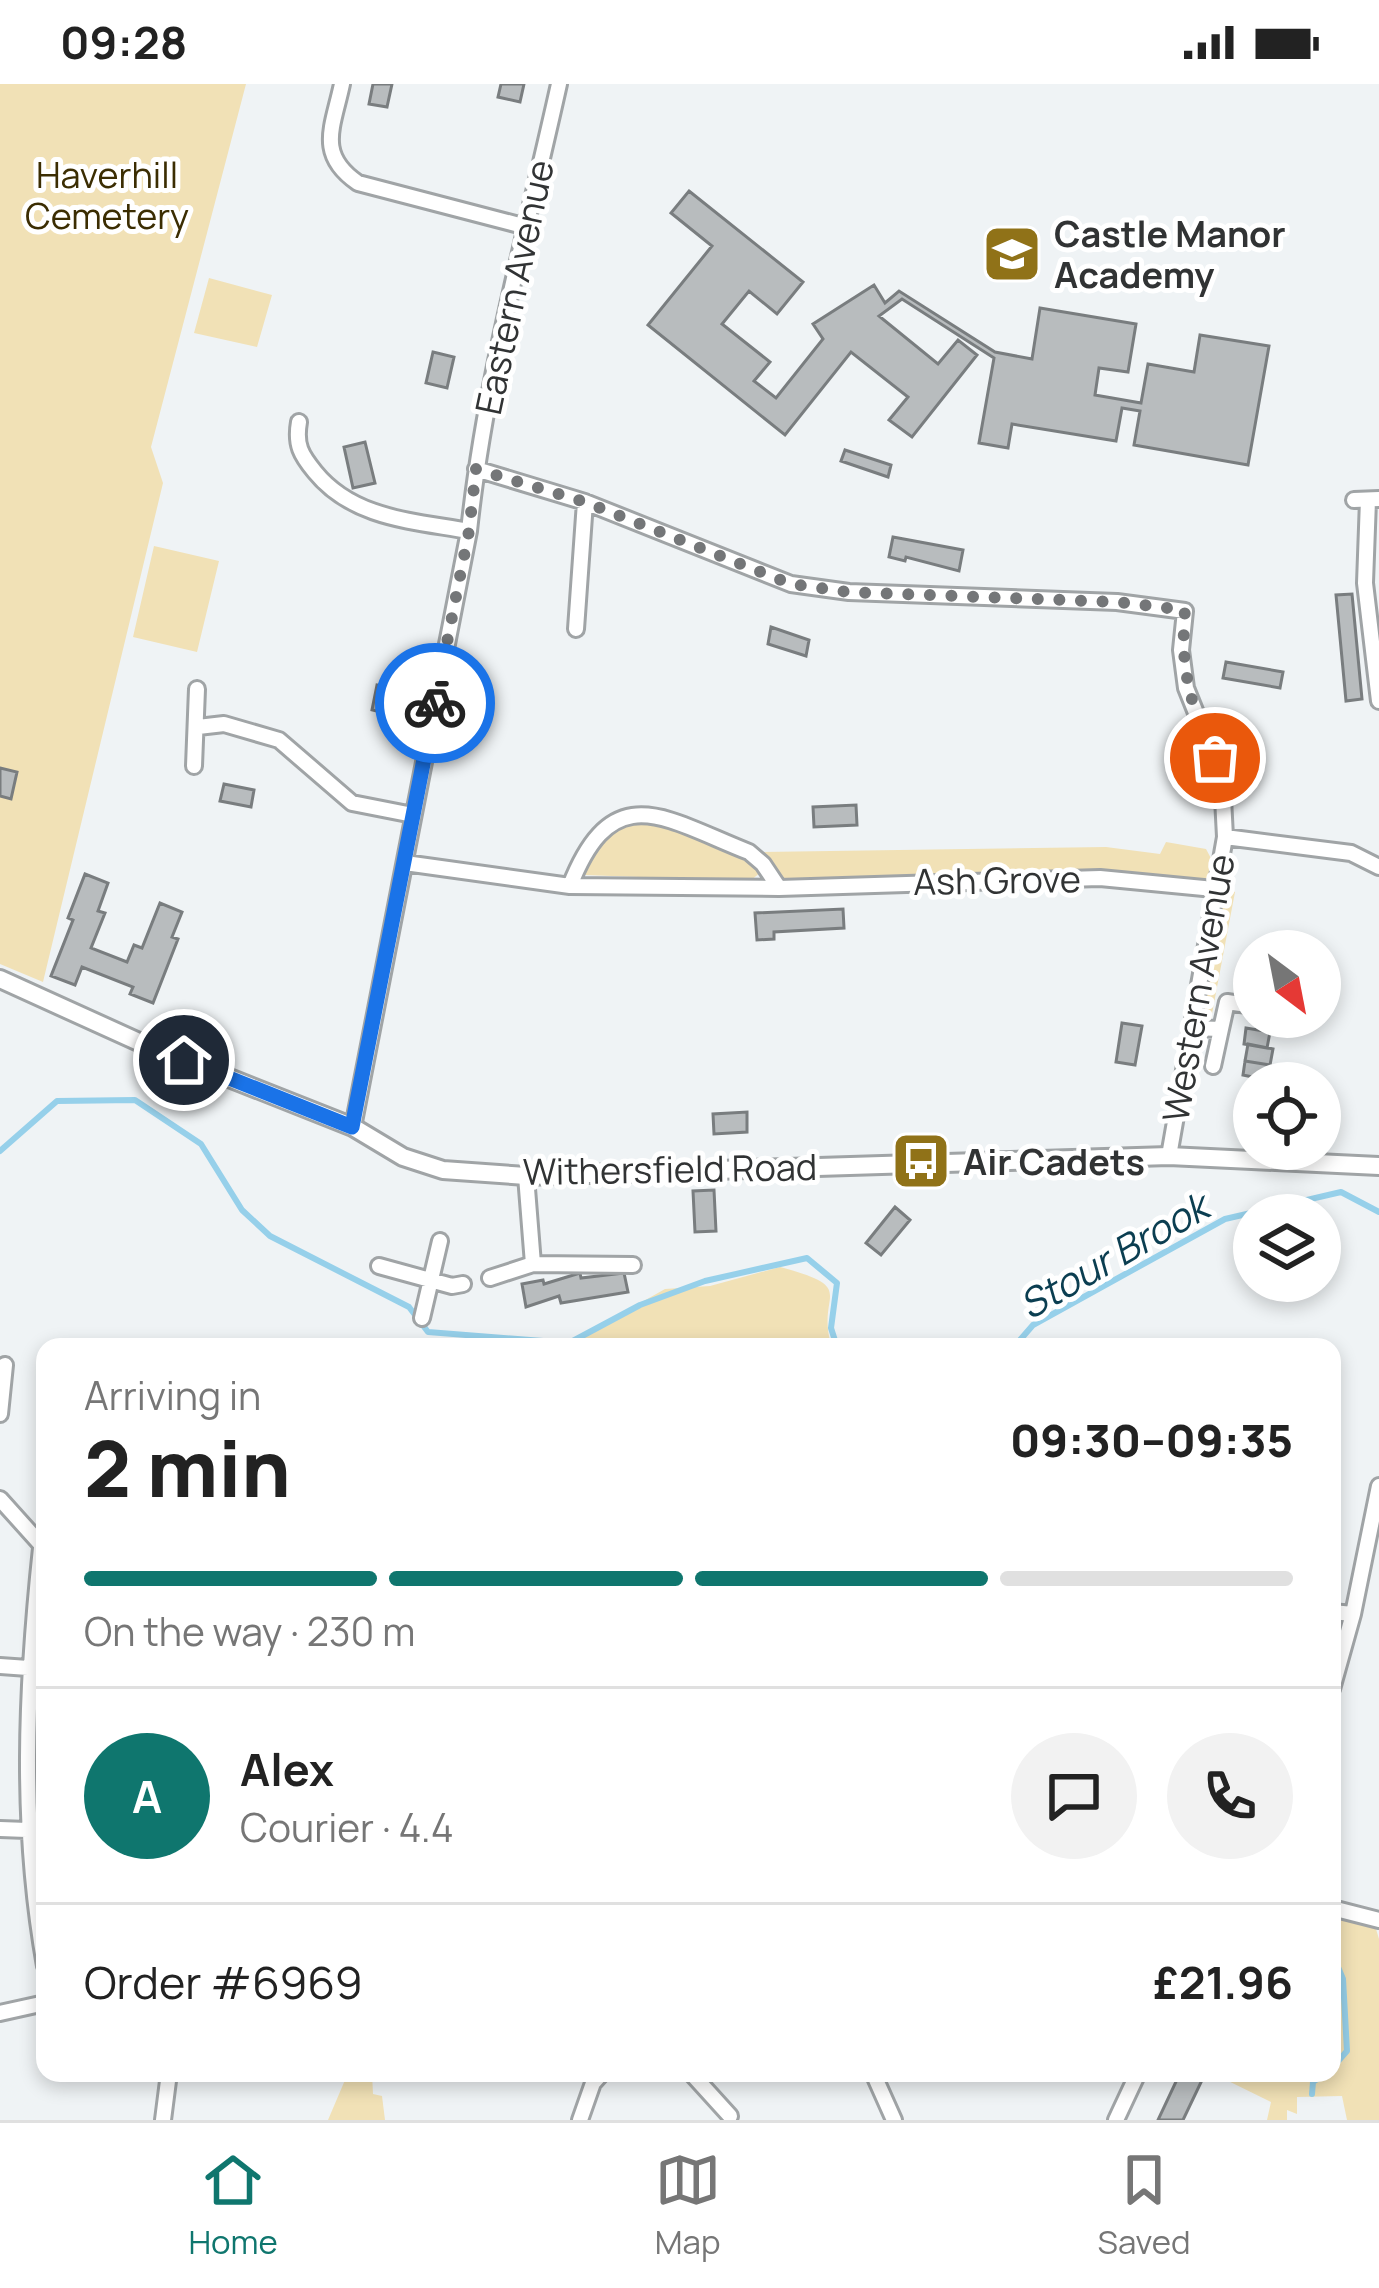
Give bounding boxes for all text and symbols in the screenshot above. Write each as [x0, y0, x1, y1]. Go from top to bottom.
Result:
text: 09:28 [60, 11, 187, 73]
park label: Haverhill Cemetery [25, 150, 189, 240]
street label: Eastern Avenue [463, 155, 565, 419]
place label: Castle Manor Academy [1054, 209, 1286, 299]
school or university icon: Castle Manor Academy [981, 223, 1043, 285]
courier [375, 643, 495, 763]
icon: bike [402, 670, 468, 736]
pin [1164, 707, 1266, 809]
icon: bag [1182, 725, 1248, 791]
street label: Western Avenue [1150, 850, 1246, 1126]
street label: Ash Grove [913, 854, 1081, 906]
north arrow [1233, 930, 1341, 1038]
map controls [1233, 930, 1341, 1302]
pin [133, 1009, 235, 1111]
icon: home [151, 1027, 217, 1093]
button: locate [1233, 1062, 1341, 1170]
bus stop icon: Air Cadets [890, 1130, 952, 1192]
place label: Air Cadets [963, 1137, 1145, 1186]
street label: Withersfield Road [522, 1142, 818, 1196]
water label: Stour Brook [1009, 1176, 1222, 1331]
button: layers [1233, 1194, 1341, 1302]
text: Arriving in [84, 1368, 261, 1422]
text: 09:30–09:35 [1010, 1409, 1293, 1471]
text: 2 min [84, 1414, 291, 1520]
text: On the way · 230 m [84, 1604, 415, 1658]
button: chat [1011, 1733, 1137, 1859]
button: phone [1167, 1733, 1293, 1859]
text: Alex [240, 1738, 334, 1800]
text: A [132, 1765, 162, 1827]
text: Courier · 4.4 [240, 1800, 454, 1854]
text: Order #6969 [84, 1951, 363, 2013]
text: £21.96 [1153, 1951, 1293, 2013]
tab: Home [188, 2147, 278, 2264]
tab: Map [655, 2147, 721, 2264]
tab: Saved [1098, 2147, 1191, 2264]

